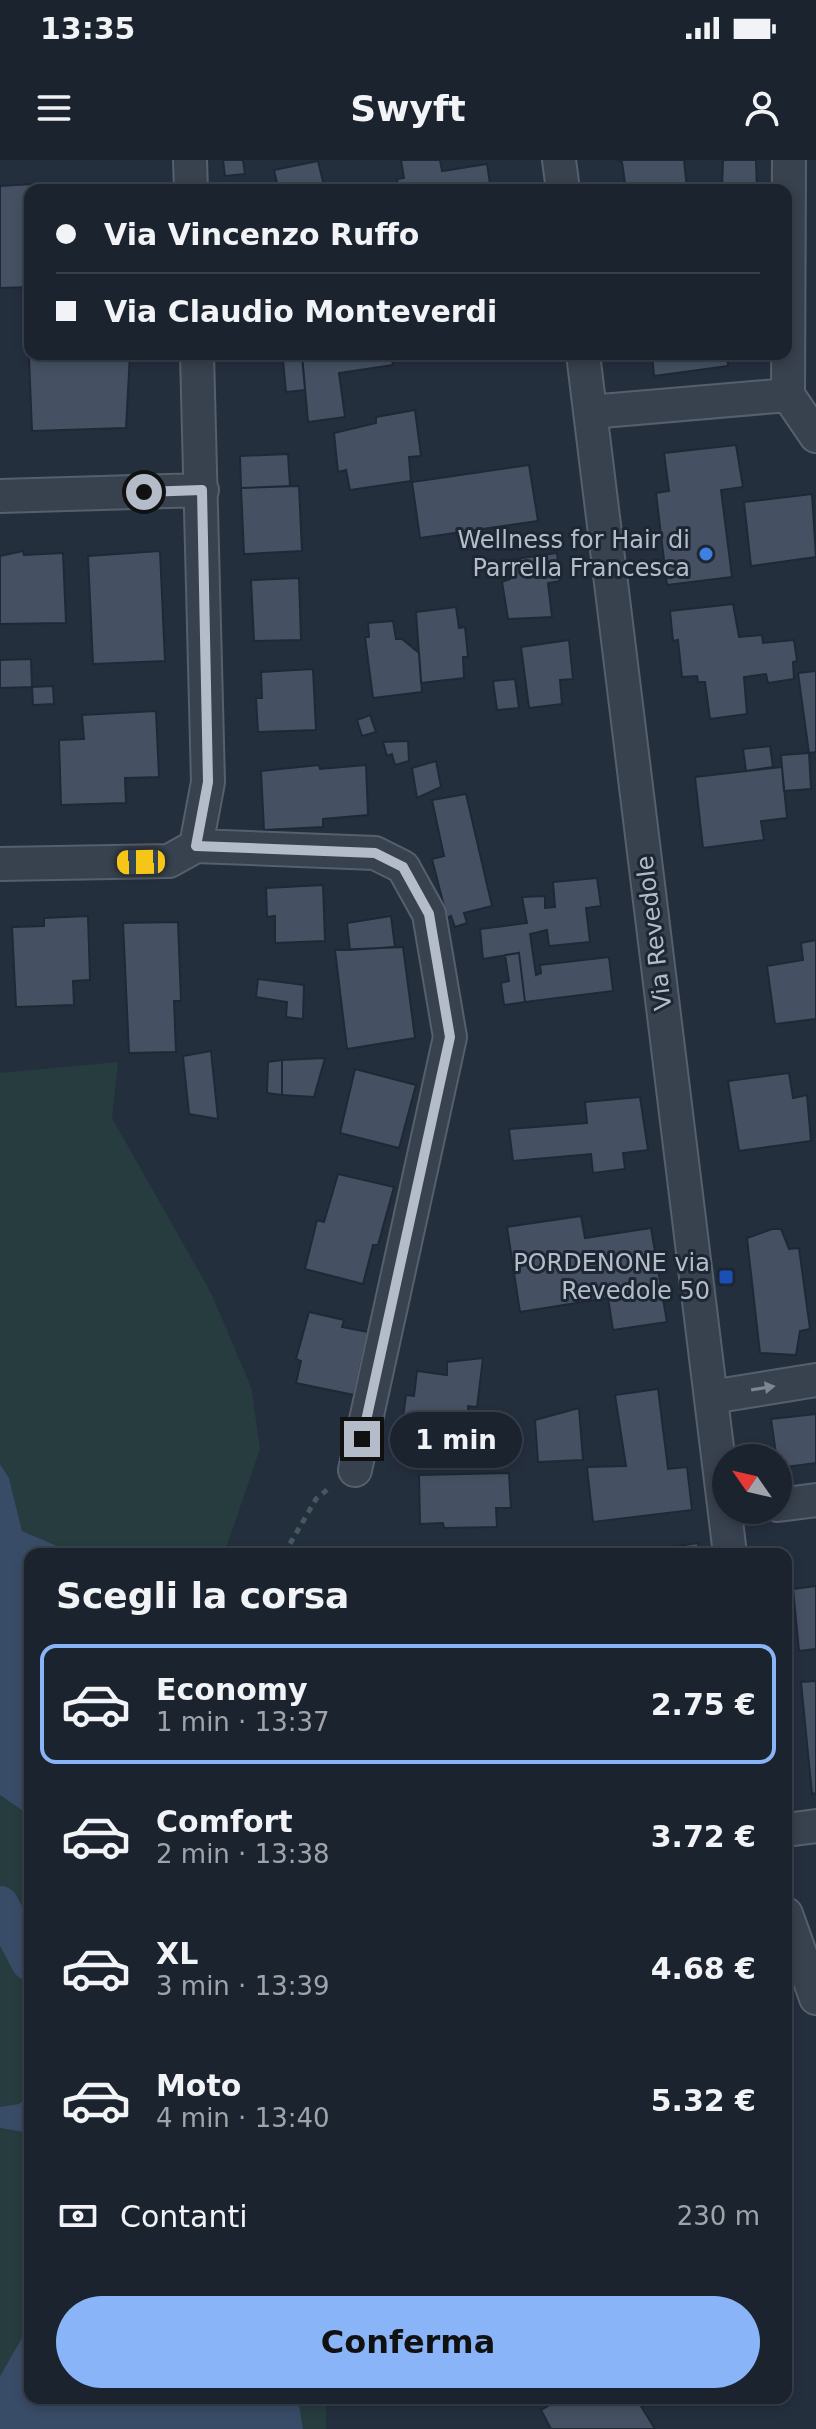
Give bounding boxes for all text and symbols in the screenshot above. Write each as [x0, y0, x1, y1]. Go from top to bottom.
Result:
text: 13:35 [40, 11, 136, 46]
icon: menu [32, 86, 76, 130]
icon: person [740, 86, 784, 130]
text: Swyft [350, 88, 466, 129]
text: Via Vincenzo Ruffo [104, 217, 419, 252]
text: Via Claudio Monteverdi [104, 294, 497, 329]
route start [126, 474, 162, 510]
place label: Wellness for Hair di Parrella Francesca [458, 526, 690, 582]
marker: Wellness for Hair di Parrella Francesca [697, 545, 715, 563]
car [117, 850, 165, 874]
street label: Via Revedole [631, 854, 677, 1012]
place label: PORDENONE via Revedole 50 [513, 1249, 710, 1305]
marker: PORDENONE via Revedole 50 [717, 1268, 735, 1286]
one-way arrow [751, 1381, 776, 1394]
callout: 1 min [390, 1411, 522, 1467]
route end [344, 1421, 380, 1457]
text: 1 min [415, 1425, 497, 1455]
north arrow [712, 1444, 792, 1524]
map controls [712, 1444, 792, 1524]
text: Scegli la corsa [56, 1575, 349, 1616]
icon: car [60, 1668, 132, 1740]
text: Economy [156, 1672, 308, 1707]
text: 2.75 € [651, 1687, 756, 1722]
text: 1 min · 13:37 [156, 1707, 330, 1737]
icon: car [60, 1800, 132, 1872]
text: Comfort [156, 1804, 293, 1839]
text: 3.72 € [651, 1819, 756, 1854]
text: 2 min · 13:38 [156, 1839, 330, 1869]
icon: car [60, 1932, 132, 2004]
text: XL [156, 1936, 198, 1971]
text: 4.68 € [651, 1951, 756, 1986]
text: 3 min · 13:39 [156, 1971, 330, 2001]
icon: car [60, 2064, 132, 2136]
text: Moto [156, 2068, 241, 2103]
text: 5.32 € [651, 2083, 756, 2118]
text: 4 min · 13:40 [156, 2103, 330, 2133]
icon: cash [56, 2194, 100, 2238]
text: Contanti [120, 2199, 248, 2234]
text: 230 m [677, 2201, 760, 2231]
button: Conferma [56, 2296, 760, 2388]

